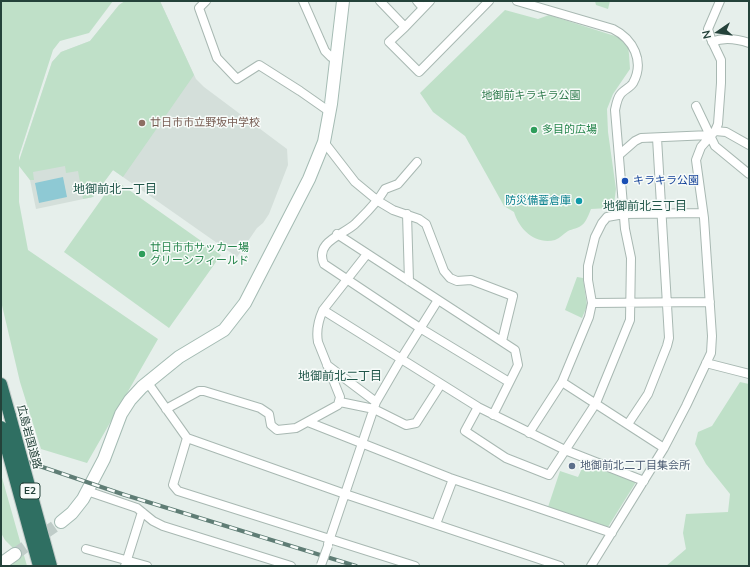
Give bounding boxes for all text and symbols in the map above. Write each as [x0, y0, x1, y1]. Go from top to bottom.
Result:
north arrow [698, 12, 738, 52]
text: N [699, 29, 714, 40]
park label: 地御前キラキラ公園 [482, 89, 580, 103]
place label: 廿日市市立野坂中学校 [150, 116, 260, 130]
marker: 廿日市市立野坂中学校 [137, 118, 147, 128]
place label: 多目的広場 [542, 123, 597, 137]
marker: 多目的広場 [529, 125, 539, 135]
place label: キラキラ公園 [633, 174, 699, 188]
marker: キラキラ公園 [620, 176, 630, 186]
district label: 地御前北一丁目 [73, 182, 157, 196]
place label: 防災備蓄倉庫 [505, 194, 571, 208]
marker: 防災備蓄倉庫 [574, 196, 584, 206]
district label: 地御前北三丁目 [603, 199, 687, 213]
place label: 廿日市市サッカー場 グリーンフィールド [150, 241, 249, 267]
marker: 廿日市市サッカー場 グリーンフィールド [137, 249, 147, 259]
district label: 地御前北二丁目 [298, 369, 382, 383]
street label: 広島岩国道路 [14, 403, 44, 471]
place label: 地御前北二丁目集会所 [580, 459, 690, 473]
marker: 地御前北二丁目集会所 [567, 461, 577, 471]
road number: E2 [20, 483, 40, 499]

